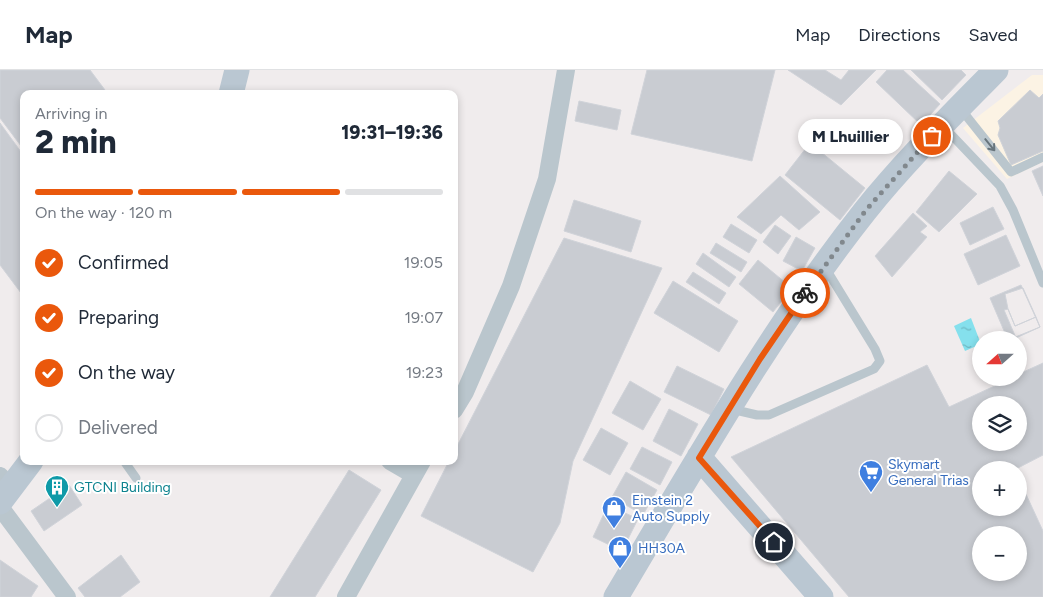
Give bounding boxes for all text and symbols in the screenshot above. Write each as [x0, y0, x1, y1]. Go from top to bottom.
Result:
text: Map [25, 20, 73, 49]
text: Map [795, 24, 830, 46]
text: Directions [858, 24, 940, 46]
text: Saved [968, 24, 1018, 46]
text: Arriving in [35, 104, 107, 123]
pin [911, 115, 953, 157]
callout: M Lhuillier [797, 118, 902, 154]
text: 19:31–19:36 [341, 121, 443, 144]
icon: bag [918, 122, 946, 150]
text: 2 min [35, 123, 117, 161]
text: M Lhuillier [812, 127, 889, 146]
one-way arrow [984, 139, 995, 152]
text: On the way · 120 m [35, 203, 172, 222]
icon: check [35, 249, 63, 277]
text: Confirmed [78, 251, 169, 274]
text: 19:05 [404, 253, 443, 272]
courier [780, 268, 830, 318]
icon: bike [791, 279, 819, 307]
icon: check [35, 304, 63, 332]
text: Preparing [78, 306, 159, 329]
text: 19:07 [404, 308, 443, 327]
north arrow [972, 331, 1028, 386]
map controls [972, 331, 1027, 581]
icon: check [35, 359, 63, 387]
text: On the way [78, 361, 175, 384]
text: 19:23 [406, 363, 443, 382]
button: layers [972, 396, 1027, 451]
text: Delivered [78, 416, 158, 439]
place label: Skymart General Trias [888, 456, 969, 489]
supermarket icon: Skymart General Trias [858, 459, 884, 493]
button: + [972, 461, 1027, 516]
building icon: GTCNI Building [44, 474, 70, 508]
place label: GTCNI Building [74, 479, 171, 496]
place label: Einstein 2 Auto Supply [632, 492, 710, 525]
shop icon: Einstein 2 Auto Supply [601, 495, 627, 529]
pin [753, 521, 795, 563]
button: − [972, 526, 1027, 581]
icon: home [760, 528, 788, 556]
shop icon: HH30A [607, 535, 633, 569]
place label: HH30A [638, 540, 686, 557]

